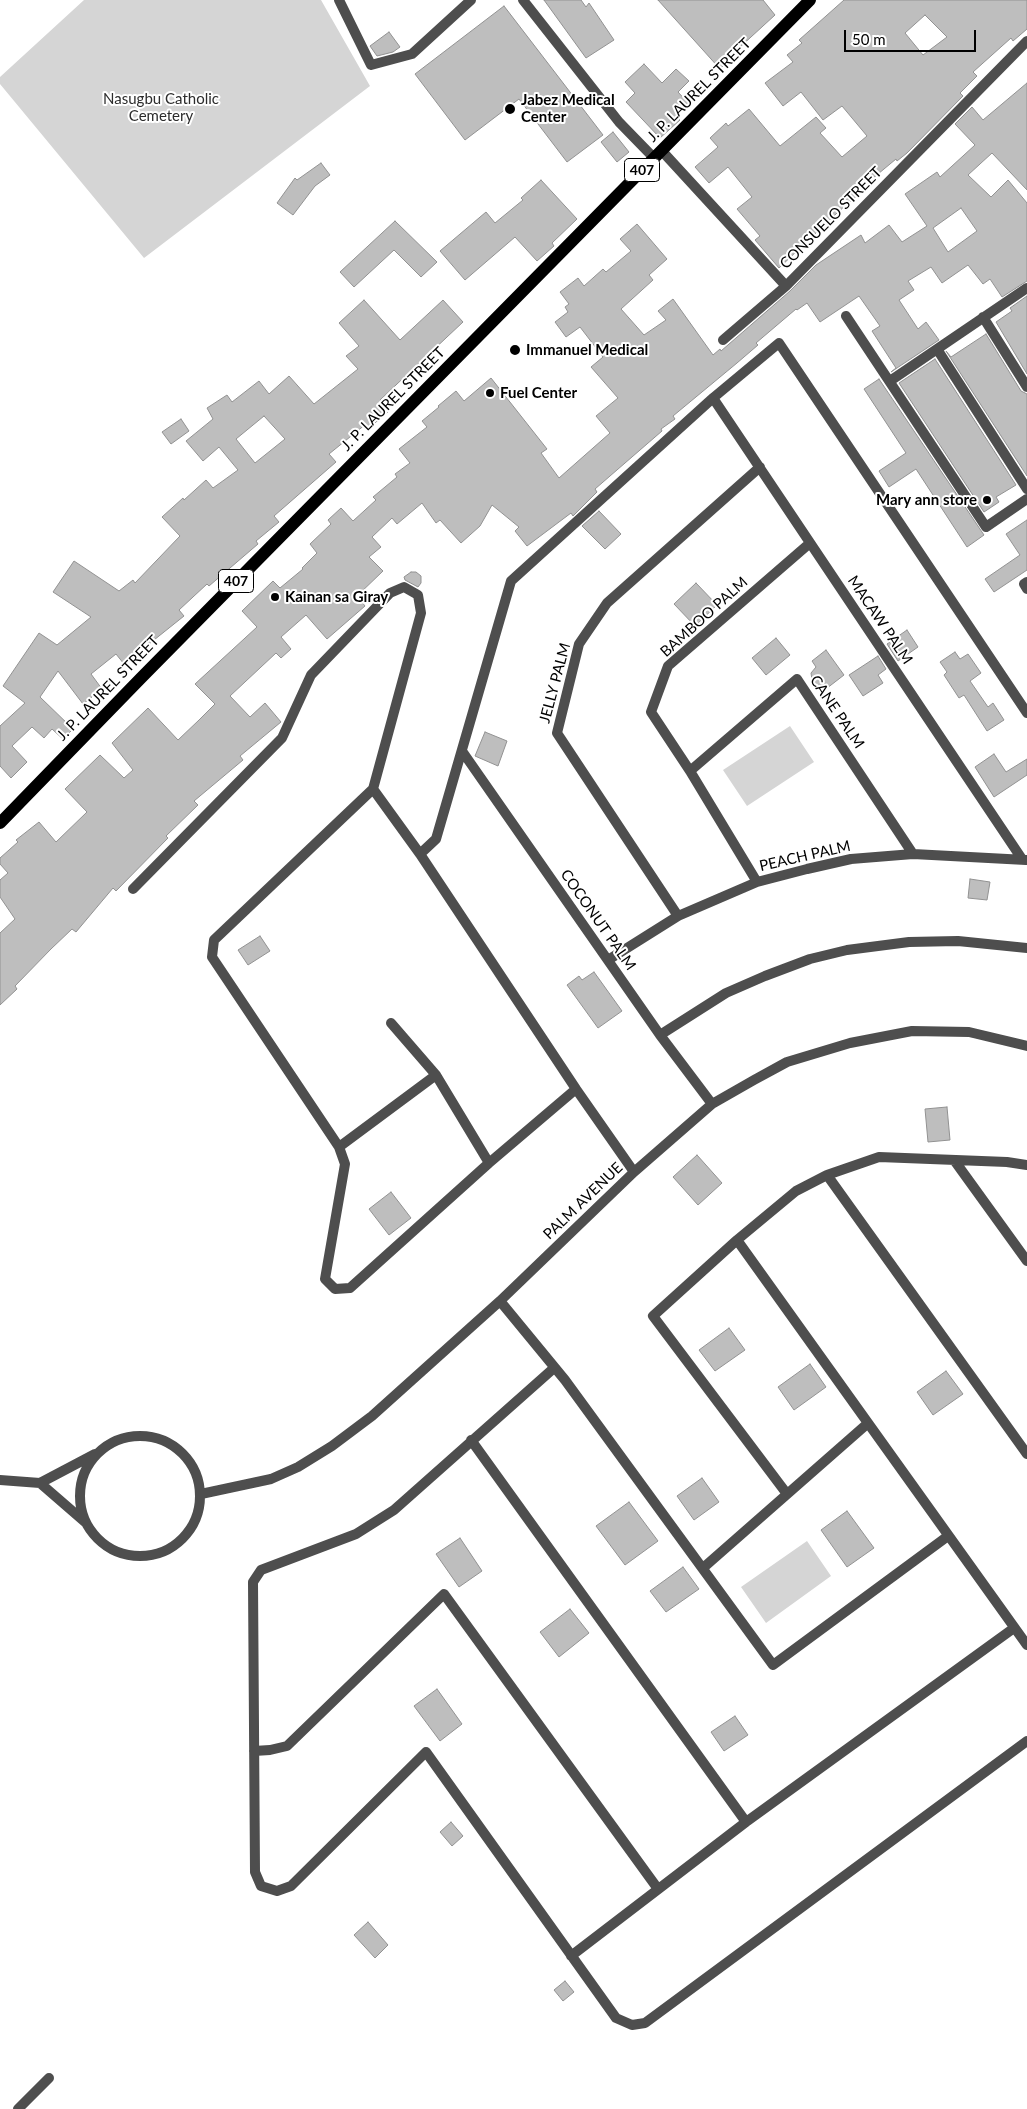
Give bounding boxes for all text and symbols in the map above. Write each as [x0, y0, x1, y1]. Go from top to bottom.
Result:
scale bar [847, 20, 980, 52]
text: 50 m [852, 30, 886, 48]
street label: J. P. LAUREL STREET [643, 34, 755, 146]
park label: Nasugbu Catholic Cemetery [103, 90, 219, 125]
place label: Jabez Medical Center [521, 91, 615, 126]
marker: Jabez Medical Center [503, 102, 517, 116]
road number: 407 [624, 158, 660, 182]
street label: CONSUELO STREET [776, 163, 886, 273]
place label: Immanuel Medical [526, 341, 648, 359]
street label: J. P. LAUREL STREET [337, 343, 449, 455]
marker: Immanuel Medical [508, 343, 522, 357]
place label: Fuel Center [500, 384, 577, 402]
marker: Fuel Center [484, 387, 496, 399]
place label: Mary ann store [876, 491, 977, 509]
marker: Mary ann store [981, 494, 993, 506]
road number: 407 [218, 570, 254, 592]
street label: MACAW PALM [844, 572, 916, 668]
street label: BAMBOO PALM [657, 573, 751, 661]
place label: Kainan sa Giray [285, 588, 388, 606]
marker: Kainan sa Giray [269, 591, 281, 603]
street label: J. P. LAUREL STREET [53, 632, 163, 744]
street label: JELLY PALM [536, 641, 574, 725]
street label: CANE PALM [806, 672, 868, 752]
street label: PEACH PALM [758, 837, 852, 875]
street label: COCONUT PALM [557, 866, 639, 974]
street label: PALM AVENUE [540, 1159, 626, 1243]

